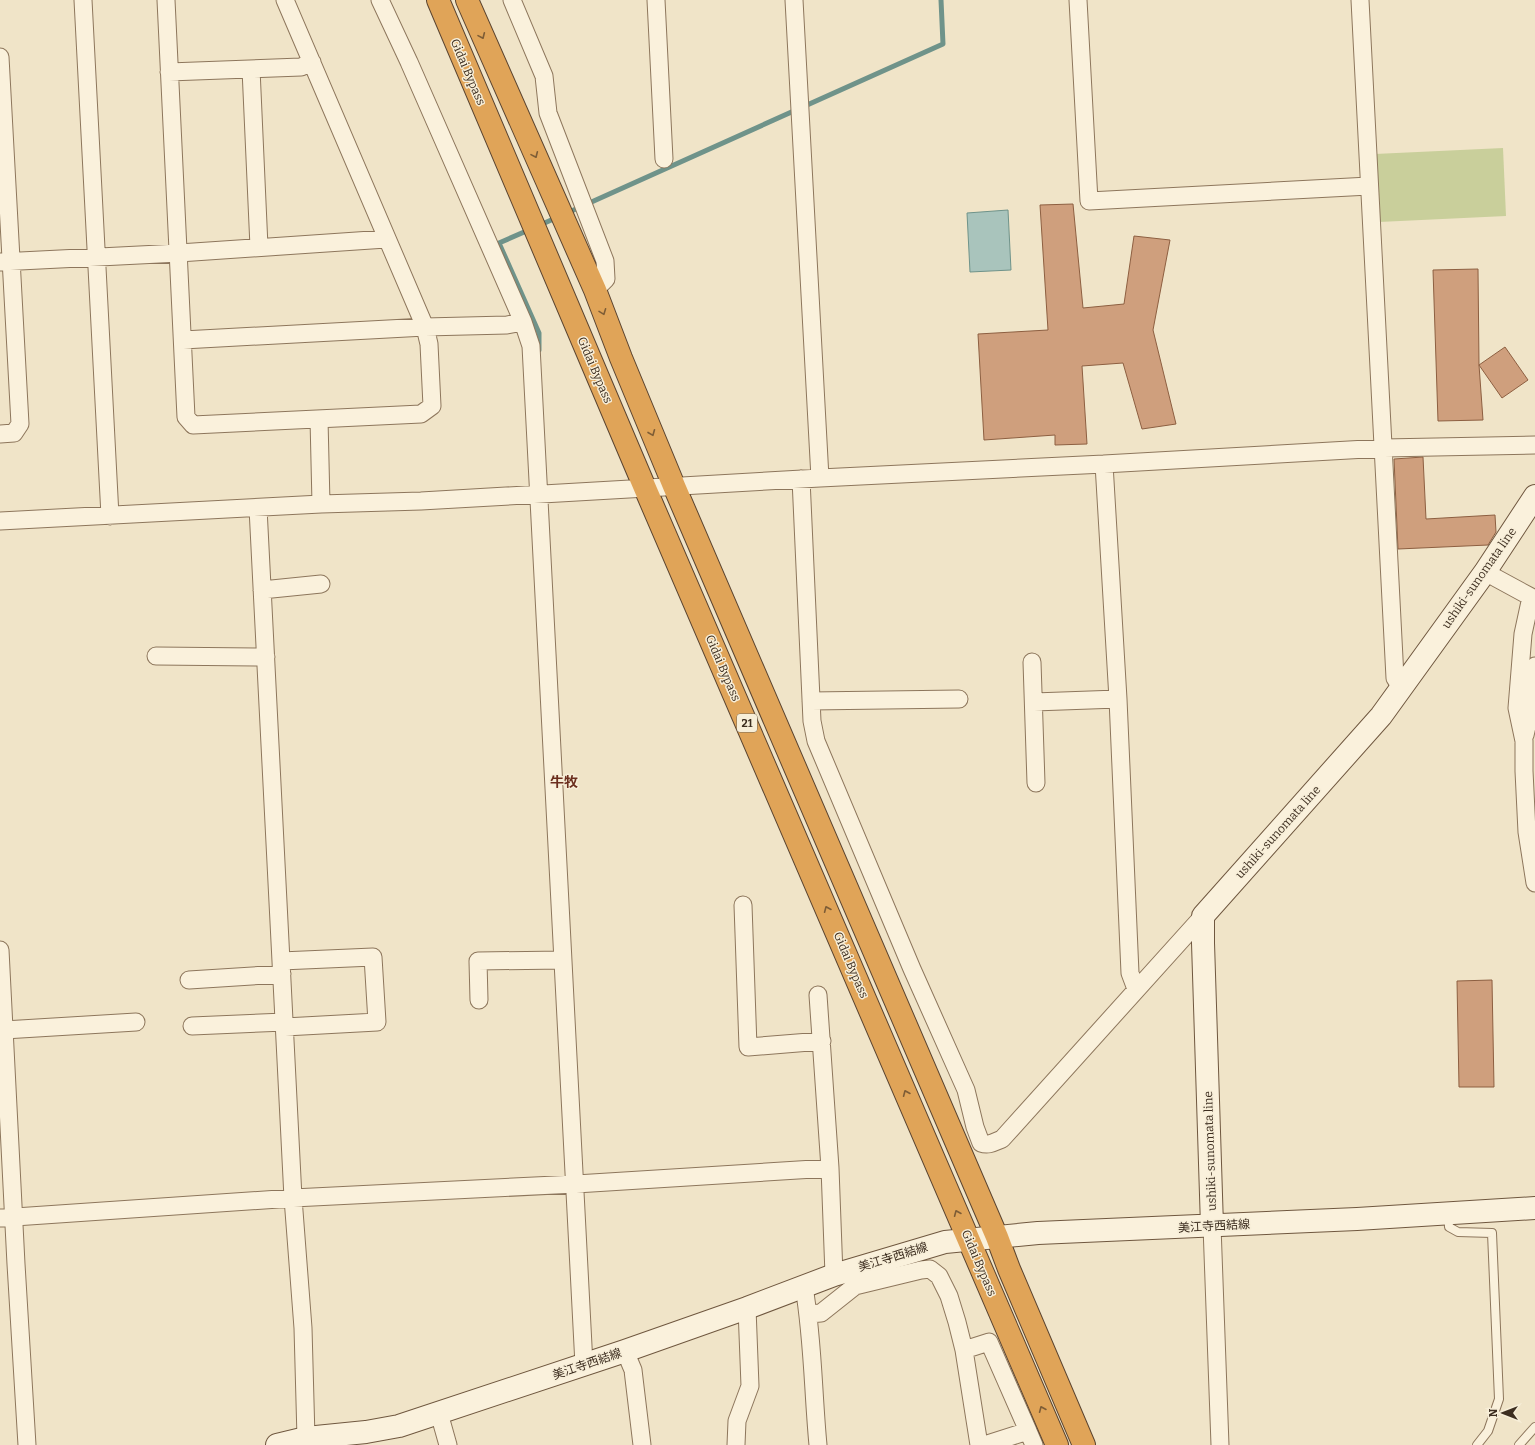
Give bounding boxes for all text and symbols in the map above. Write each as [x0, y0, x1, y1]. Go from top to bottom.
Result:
one-way arrow [477, 31, 485, 39]
street label: Gidai Bypass [448, 37, 488, 108]
one-way arrow [530, 150, 538, 158]
one-way arrow [599, 309, 607, 316]
street label: Gidai Bypass [575, 335, 615, 406]
one-way arrow [647, 429, 655, 436]
street label: ushiki-sunomata line [1439, 525, 1519, 631]
street label: Gidai Bypass [703, 633, 743, 704]
road number: 21 [737, 714, 757, 732]
district label: 牛牧 [550, 774, 578, 791]
street label: ushiki-sunomata line [1233, 783, 1323, 881]
one-way arrow [824, 906, 832, 914]
street label: Gidai Bypass [831, 930, 871, 1001]
one-way arrow [903, 1090, 911, 1098]
street label: ushiki-sunomata line [1201, 1091, 1219, 1211]
one-way arrow [954, 1209, 962, 1217]
street label: 美江寺西結線 [1178, 1217, 1250, 1235]
street label: Gidai Bypass [959, 1228, 999, 1299]
street label: 美江寺西結線 [857, 1240, 929, 1274]
street label: 美江寺西結線 [551, 1346, 623, 1382]
north arrow [1483, 1393, 1523, 1433]
one-way arrow [1039, 1406, 1047, 1414]
text: N [1487, 1408, 1500, 1417]

